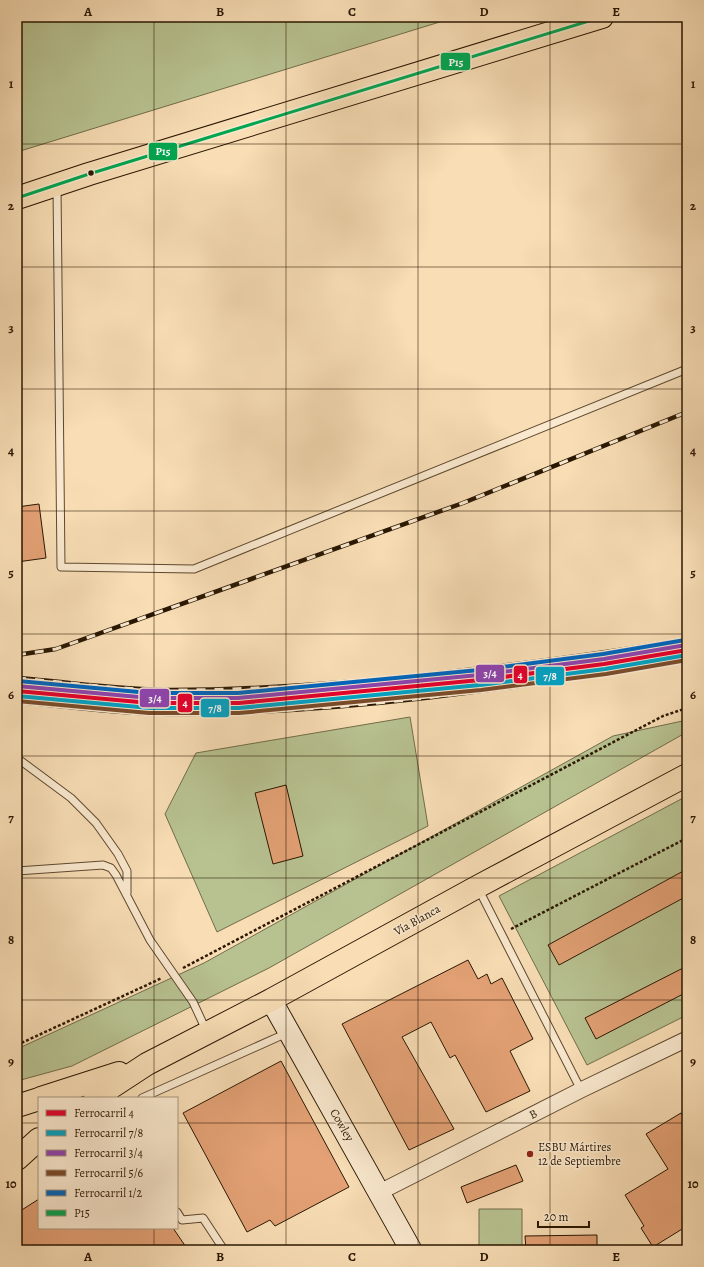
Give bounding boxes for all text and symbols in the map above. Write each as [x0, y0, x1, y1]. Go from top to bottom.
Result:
text: A [83, 3, 93, 20]
text: B [216, 3, 224, 20]
text: C [348, 3, 356, 20]
text: D [479, 3, 489, 20]
text: E [612, 3, 620, 20]
line badge: P15 [440, 52, 471, 71]
text: P15 [449, 55, 464, 70]
text: 1 [9, 75, 14, 92]
text: 1 [691, 75, 696, 92]
line badge: P15 [148, 142, 178, 161]
text: P15 [156, 144, 171, 159]
unlabelled marker [86, 168, 96, 178]
text: 2 [8, 197, 15, 214]
text: 2 [690, 197, 697, 214]
text: 3 [8, 319, 14, 336]
text: 3 [690, 319, 696, 336]
text: 4 [8, 442, 14, 459]
text: 4 [690, 442, 696, 459]
text: 5 [8, 564, 14, 581]
text: 5 [690, 564, 696, 581]
line badge: 3/4 [475, 664, 505, 683]
line badge: 4 [513, 665, 528, 684]
text: 3/4 [483, 666, 497, 681]
line badge: 7/8 [535, 666, 565, 686]
text: 4 [517, 668, 523, 683]
text: 7/8 [543, 669, 557, 684]
text: 6 [8, 686, 14, 703]
text: 6 [690, 686, 696, 703]
line badge: 3/4 [139, 688, 170, 708]
text: 3/4 [148, 691, 162, 706]
line badge: 4 [177, 693, 193, 713]
text: 4 [182, 696, 188, 711]
line badge: 7/8 [200, 698, 230, 718]
text: 7/8 [208, 701, 222, 716]
text: 7 [8, 809, 14, 826]
text: 7 [690, 809, 696, 826]
street label: Vía Blanca [390, 900, 444, 940]
text: 8 [8, 931, 14, 948]
text: 8 [690, 931, 696, 948]
text: 9 [8, 1053, 14, 1070]
text: 9 [690, 1053, 696, 1070]
legend [38, 1097, 178, 1229]
text: Ferrocarril 4 [74, 1105, 134, 1121]
street label: B [526, 1105, 540, 1123]
street label: Cowley [326, 1106, 358, 1145]
text: Ferrocarril 7/8 [74, 1125, 143, 1141]
place label: ESBU Mártires 12 de Septiembre [538, 1139, 621, 1169]
text: Ferrocarril 3/4 [74, 1145, 143, 1161]
marker: ESBU Mártires 12 de Septiembre [525, 1149, 535, 1159]
text: Ferrocarril 5/6 [74, 1165, 144, 1181]
text: 10 [5, 1175, 17, 1192]
text: 10 [687, 1175, 699, 1192]
text: Ferrocarril 1/2 [74, 1185, 143, 1201]
scale bar [538, 1203, 589, 1229]
text: P15 [74, 1205, 90, 1221]
text: 20 m [544, 1209, 568, 1225]
text: A [83, 1248, 93, 1265]
text: B [216, 1248, 224, 1265]
text: C [348, 1248, 356, 1265]
text: D [479, 1248, 489, 1265]
text: E [612, 1248, 620, 1265]

